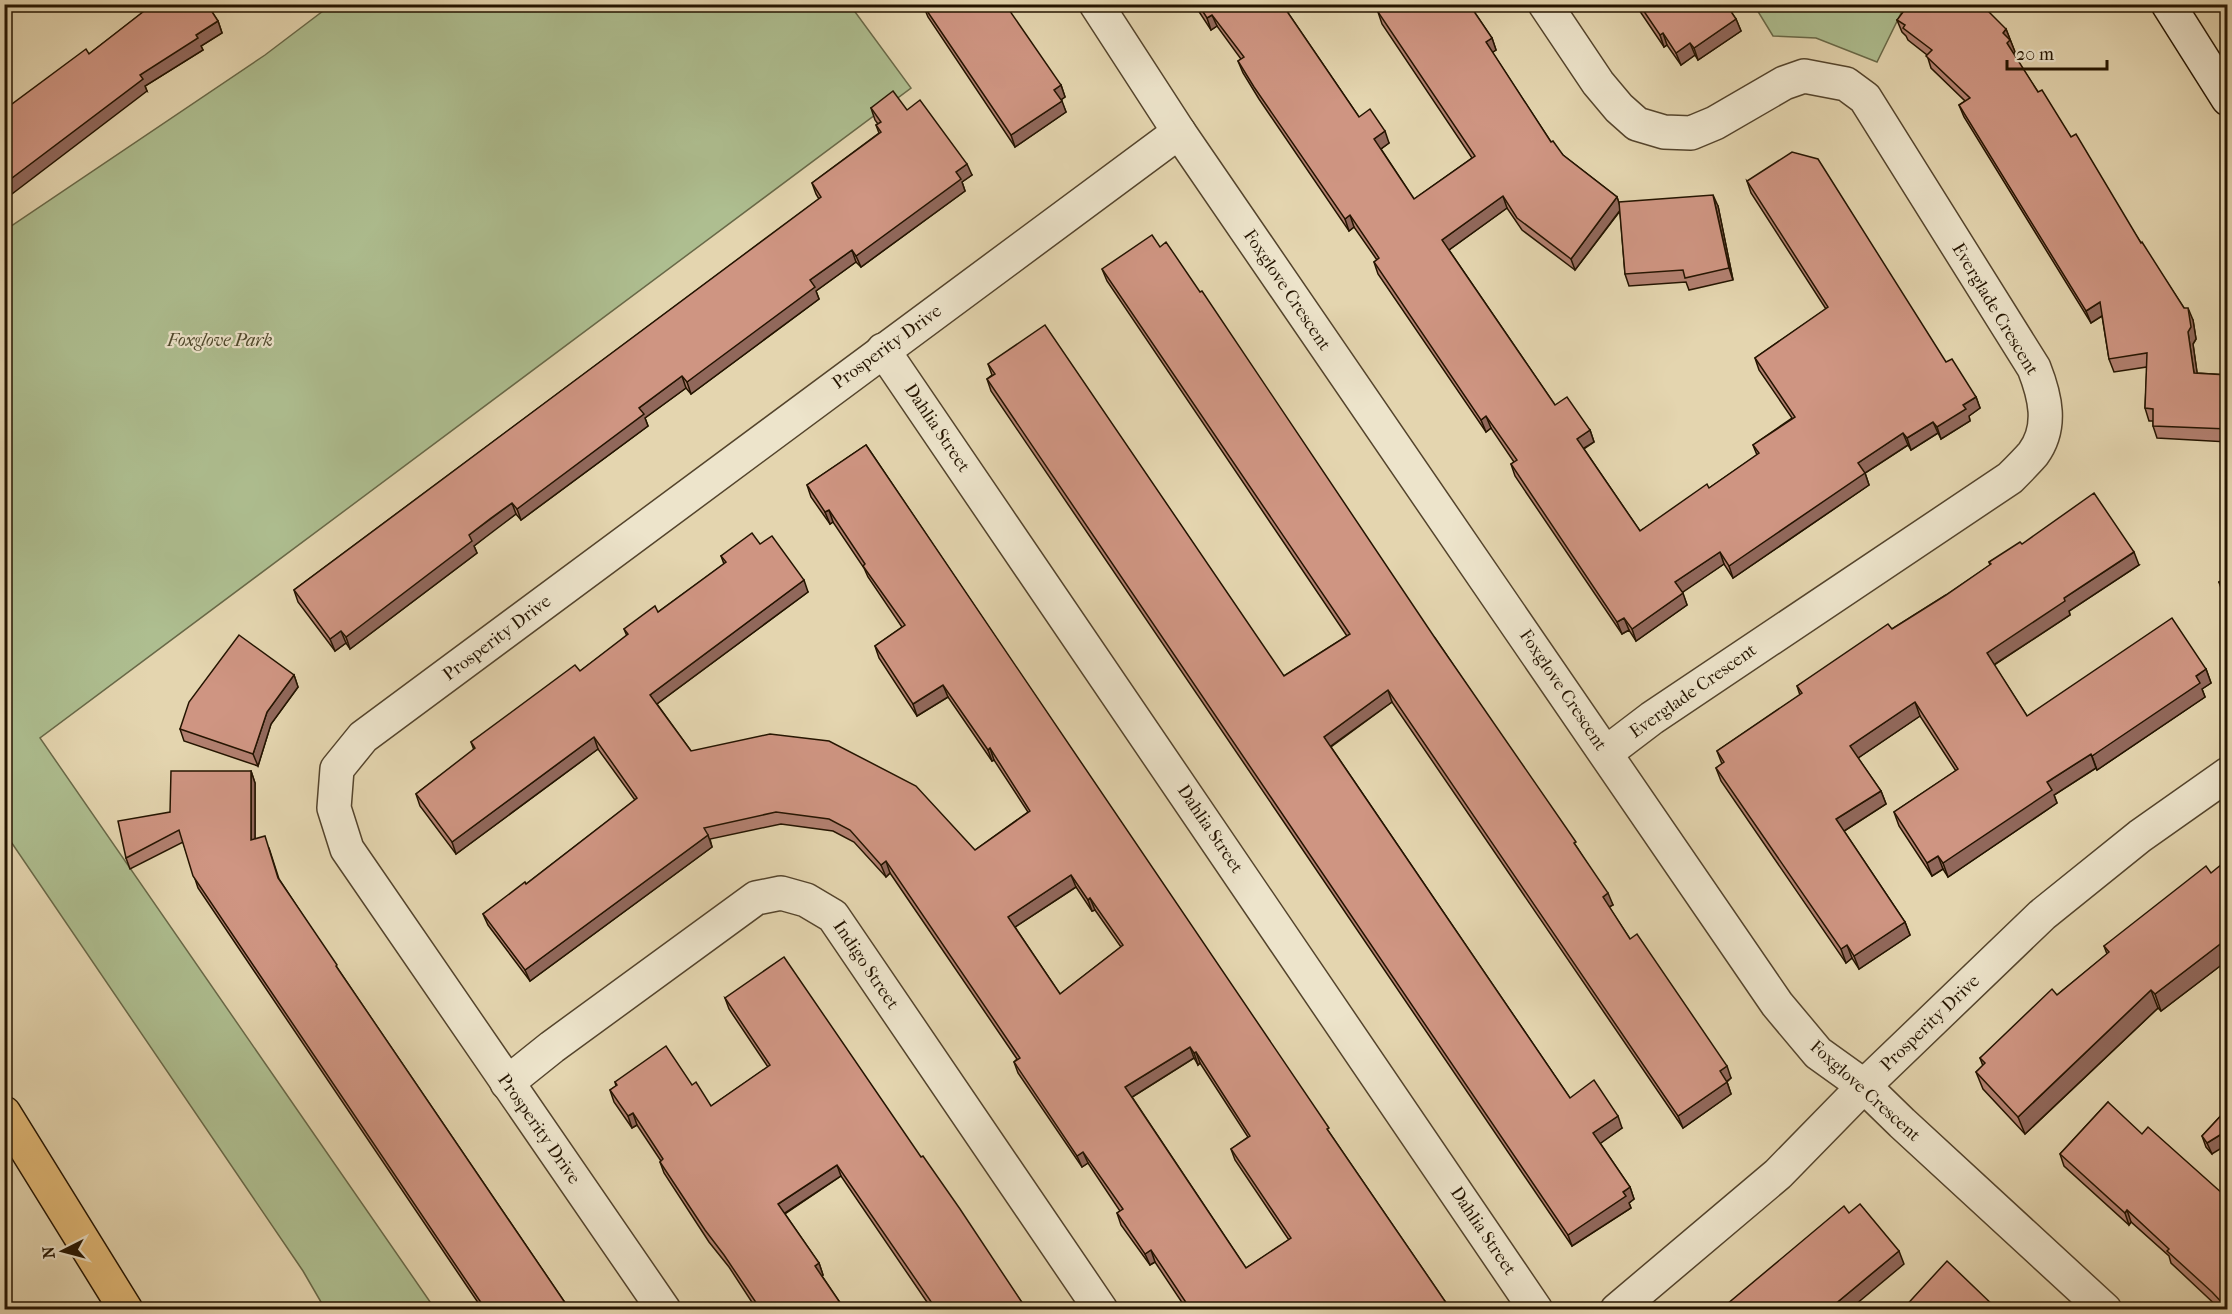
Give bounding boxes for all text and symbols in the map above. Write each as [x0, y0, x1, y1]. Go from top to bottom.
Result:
scale bar [2007, 33, 2108, 71]
text: 20 m [2016, 44, 2054, 65]
street label: Foxglove Crescent [1239, 226, 1335, 355]
street label: Everglade Crescent [1947, 239, 2043, 379]
street label: Prosperity Drive [828, 300, 946, 394]
park label: Foxglove Park [166, 330, 273, 351]
street label: Dahlia Street [900, 380, 975, 477]
street label: Prosperity Drive [439, 591, 555, 685]
street label: Foxglove Crescent [1515, 626, 1611, 755]
street label: Everglade Crescent [1626, 639, 1761, 743]
street label: Dahlia Street [1173, 781, 1248, 878]
street label: Indigo Street [829, 917, 904, 1014]
street label: Prosperity Drive [1876, 970, 1984, 1076]
street label: Foxglove Crescent [1806, 1036, 1925, 1146]
street label: Prosperity Drive [493, 1070, 585, 1188]
street label: Dahlia Street [1446, 1183, 1521, 1280]
north arrow [33, 1221, 93, 1281]
text: N [38, 1245, 59, 1260]

